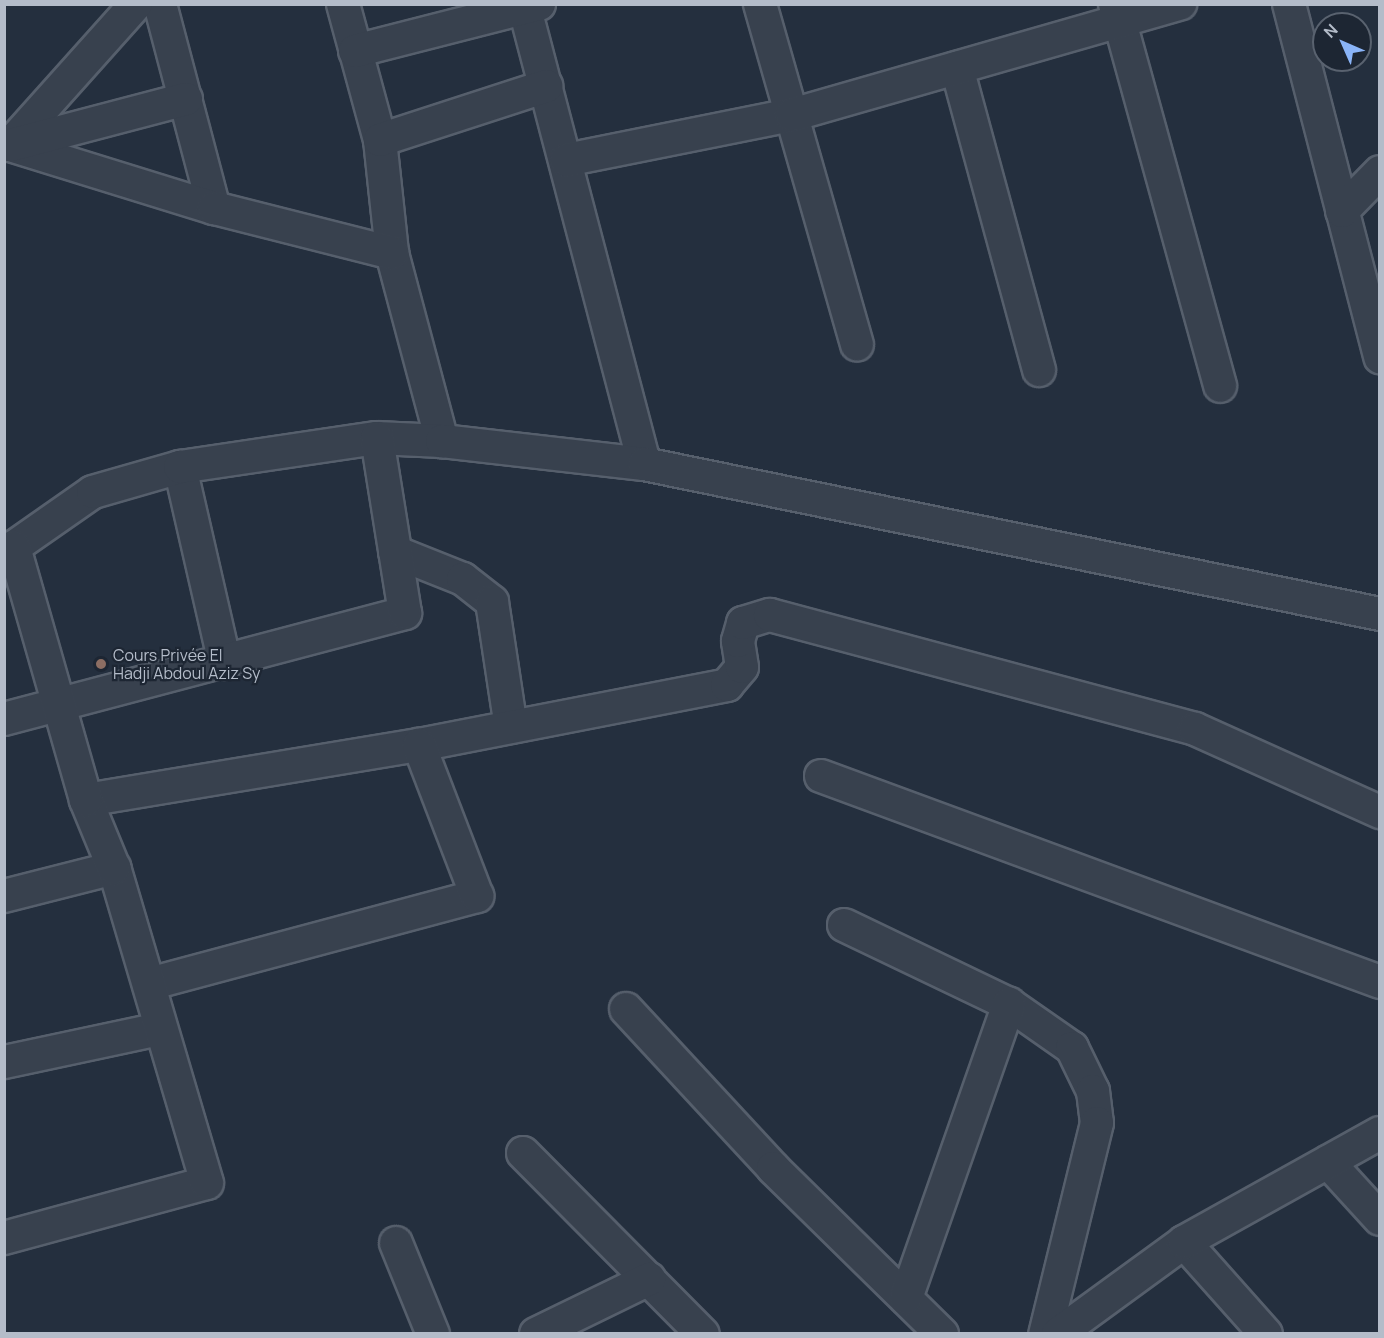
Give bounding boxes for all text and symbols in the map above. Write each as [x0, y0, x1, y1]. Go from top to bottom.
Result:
north arrow [1312, 12, 1372, 72]
text: N [1319, 19, 1343, 43]
place label: Cours Privée El Hadji Abdoul Aziz Sy [113, 645, 260, 683]
marker: Cours Privée El Hadji Abdoul Aziz Sy [94, 657, 108, 671]

